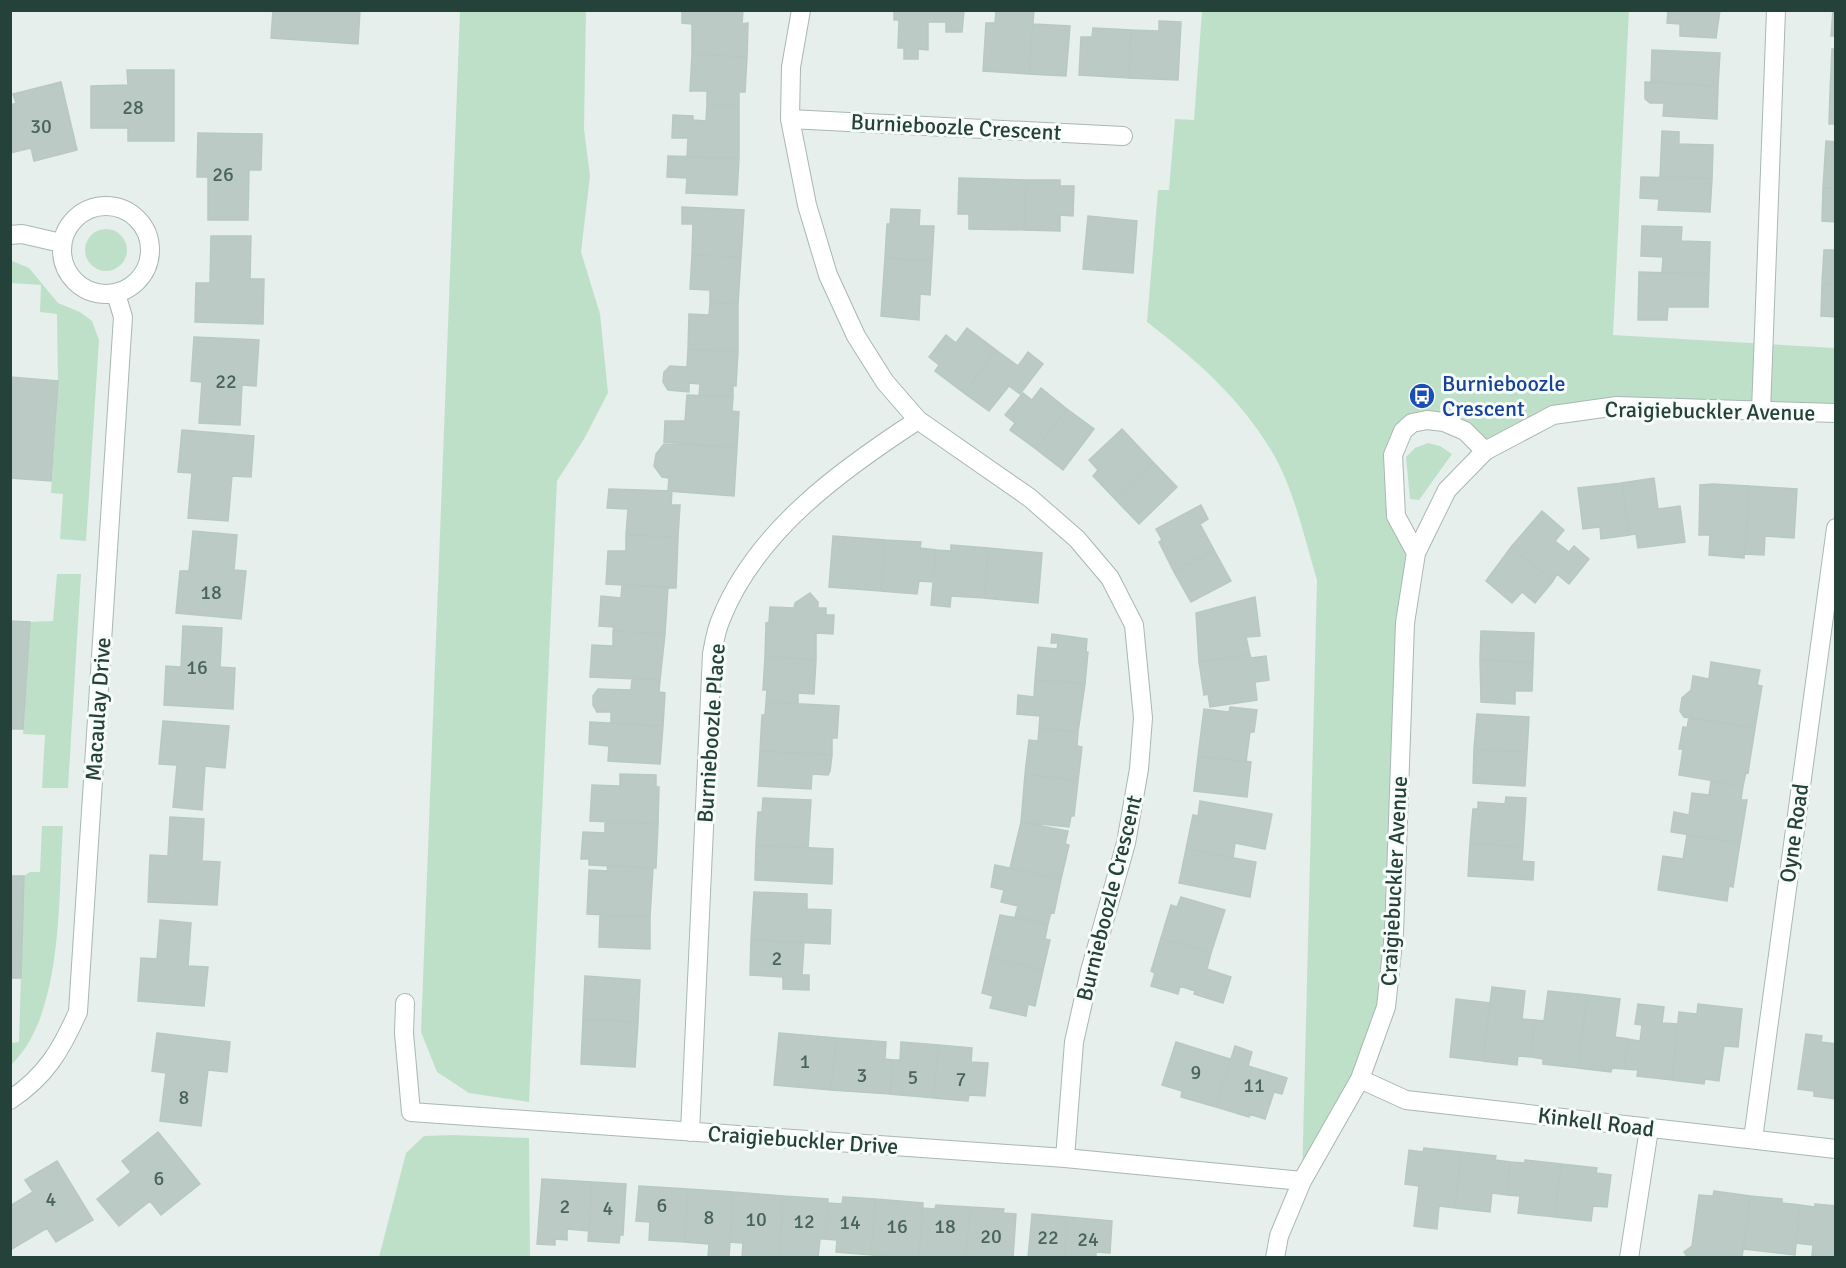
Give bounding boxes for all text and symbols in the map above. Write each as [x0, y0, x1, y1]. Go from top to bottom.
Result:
house number: 28 [122, 95, 144, 120]
street label: Burnieboozle Crescent [850, 108, 1062, 146]
house number: 30 [30, 114, 52, 139]
house number: 26 [212, 162, 234, 187]
house number: 22 [215, 369, 237, 394]
place label: Burnieboozle Crescent [1442, 370, 1566, 422]
bus stop icon: Burnieboozle Crescent [1407, 381, 1437, 411]
street label: Craigiebuckler Avenue [1604, 396, 1816, 426]
house number: 18 [200, 580, 222, 605]
street label: Macaulay Drive [80, 636, 116, 782]
street label: Burnieboozle Place [691, 642, 731, 824]
house number: 16 [186, 655, 208, 680]
street label: Craigiebuckler Avenue [1375, 775, 1413, 987]
street label: Oyne Road [1774, 782, 1814, 884]
street label: Burnieboozle Crescent [1070, 792, 1148, 1004]
house number: 2 [772, 946, 782, 971]
house number: 1 [800, 1049, 810, 1074]
house number: 9 [1191, 1060, 1201, 1085]
house number: 3 [857, 1063, 867, 1088]
house number: 5 [908, 1065, 918, 1090]
house number: 7 [956, 1067, 966, 1092]
house number: 11 [1243, 1073, 1265, 1098]
house number: 8 [179, 1085, 189, 1110]
street label: Kinkell Road [1536, 1101, 1656, 1143]
street label: Craigiebuckler Drive [707, 1120, 899, 1160]
house number: 6 [154, 1166, 164, 1191]
house number: 4 [46, 1187, 57, 1212]
house number: 6 [657, 1193, 667, 1218]
house number: 2 [560, 1194, 570, 1219]
house number: 4 [603, 1196, 614, 1221]
house number: 8 [704, 1205, 714, 1230]
house number: 10 [745, 1207, 767, 1232]
house number: 12 [793, 1209, 815, 1234]
house number: 14 [839, 1210, 861, 1235]
house number: 16 [886, 1214, 908, 1239]
house number: 18 [934, 1214, 956, 1239]
house number: 20 [980, 1224, 1002, 1249]
house number: 22 [1037, 1225, 1059, 1250]
house number: 24 [1077, 1227, 1099, 1252]

